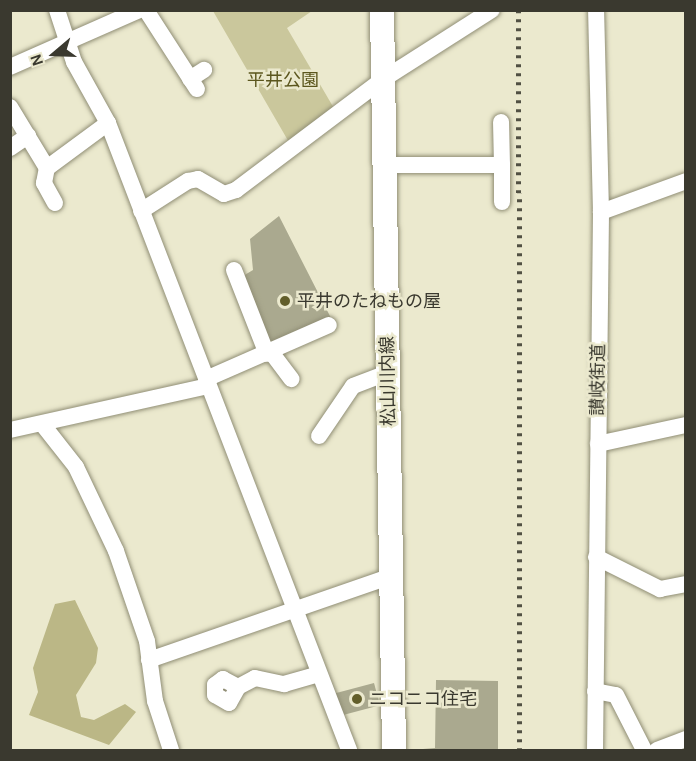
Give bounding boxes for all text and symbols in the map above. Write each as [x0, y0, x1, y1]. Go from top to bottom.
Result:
north arrow [24, 24, 84, 84]
text: N [26, 52, 47, 69]
park label: 平井公園 [247, 69, 319, 91]
place label: 平井のたねもの屋 [297, 290, 441, 312]
marker: 平井のたねもの屋 [278, 294, 292, 308]
street label: 松山川内線 [376, 336, 400, 426]
street label: 讃岐街道 [587, 344, 609, 416]
place label: ニコニコ住宅 [369, 688, 477, 710]
marker: ニコニコ住宅 [350, 692, 364, 706]

